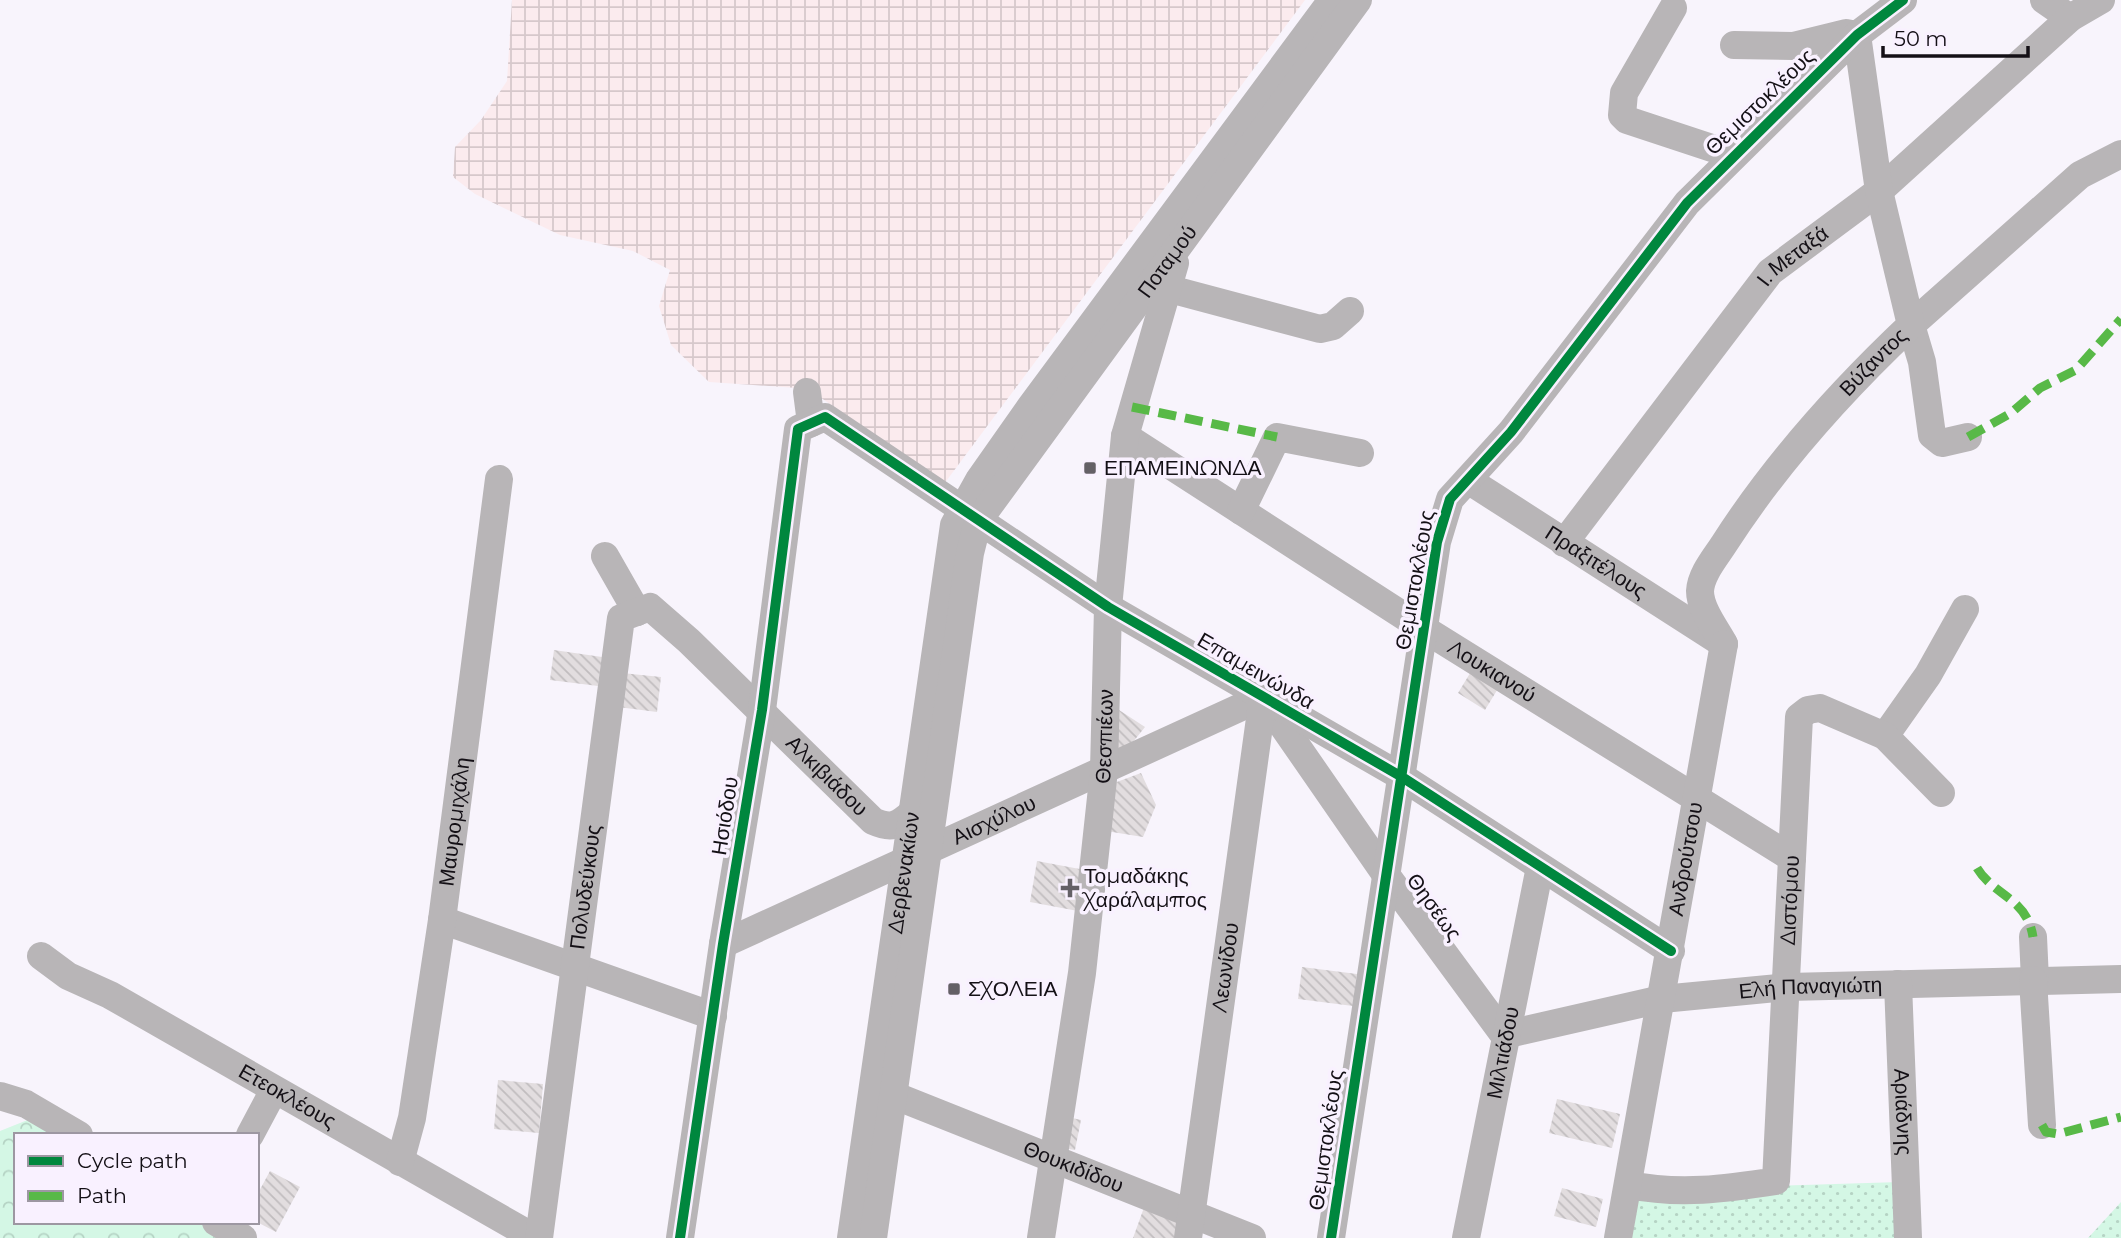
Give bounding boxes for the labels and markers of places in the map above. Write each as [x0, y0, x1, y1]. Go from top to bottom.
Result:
place label: ΕΠΑΜΕΙΝΩΝΔΑ [1104, 455, 1262, 480]
marker: ΕΠΑΜΕΙΝΩΝΔΑ [1082, 460, 1098, 476]
place label: Τομαδάκης Χαράλαμπος [1081, 863, 1207, 912]
marker: Τομαδάκης Χαράλαμπος [1062, 880, 1078, 896]
place label: ΣΧΟΛΕΙΑ [968, 976, 1058, 1001]
marker: ΣΧΟΛΕΙΑ [946, 981, 962, 997]

